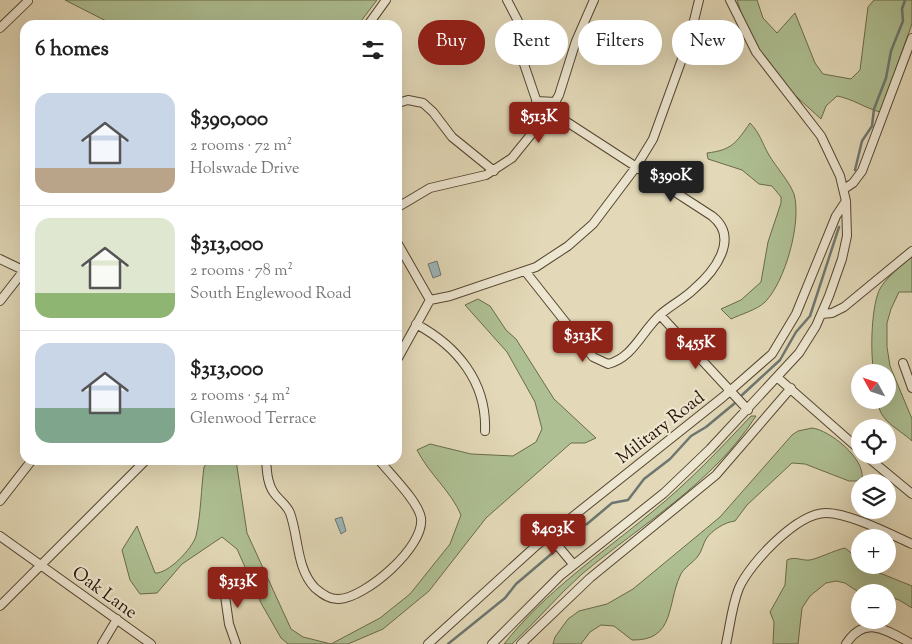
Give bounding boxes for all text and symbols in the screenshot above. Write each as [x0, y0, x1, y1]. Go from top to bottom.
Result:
chip: Buy [418, 20, 485, 65]
chip: Rent [495, 20, 568, 65]
chip: Filters [578, 20, 662, 65]
chip: New [672, 20, 744, 65]
text: 6 homes [35, 35, 109, 65]
icon: filters [359, 36, 387, 64]
pin: $513K [504, 102, 574, 144]
text: $390,000 [190, 105, 268, 135]
text: $513K [520, 106, 558, 129]
icon: home [75, 113, 135, 173]
text: 2 rooms · 72 m² [190, 135, 292, 158]
text: Holswade Drive [190, 158, 299, 181]
pin: $390K [636, 160, 706, 203]
text: $390K [650, 165, 692, 188]
text: $313,000 [190, 230, 263, 260]
icon: home [75, 238, 135, 298]
text: 2 rooms · 78 m² [190, 260, 293, 283]
text: South Englewood Road [190, 283, 352, 306]
pin: $313K [548, 320, 618, 363]
text: $313K [564, 325, 602, 348]
pin: $455K [661, 328, 731, 370]
text: $455K [676, 332, 716, 355]
text: $313,000 [190, 355, 263, 385]
icon: home [75, 363, 135, 423]
north arrow [851, 364, 896, 409]
map controls [851, 364, 896, 629]
text: 2 rooms · 54 m² [190, 385, 290, 408]
street label: Military Road [611, 386, 711, 471]
text: Glenwood Terrace [190, 408, 316, 431]
button: locate [851, 419, 896, 464]
button: layers [851, 474, 896, 519]
pin: $403K [518, 514, 588, 556]
text: $403K [532, 518, 574, 541]
button: + [851, 529, 896, 574]
street label: Oak Lane [66, 561, 142, 626]
pin: $313K [203, 566, 273, 609]
text: $313K [219, 571, 257, 594]
button: − [851, 584, 896, 629]

